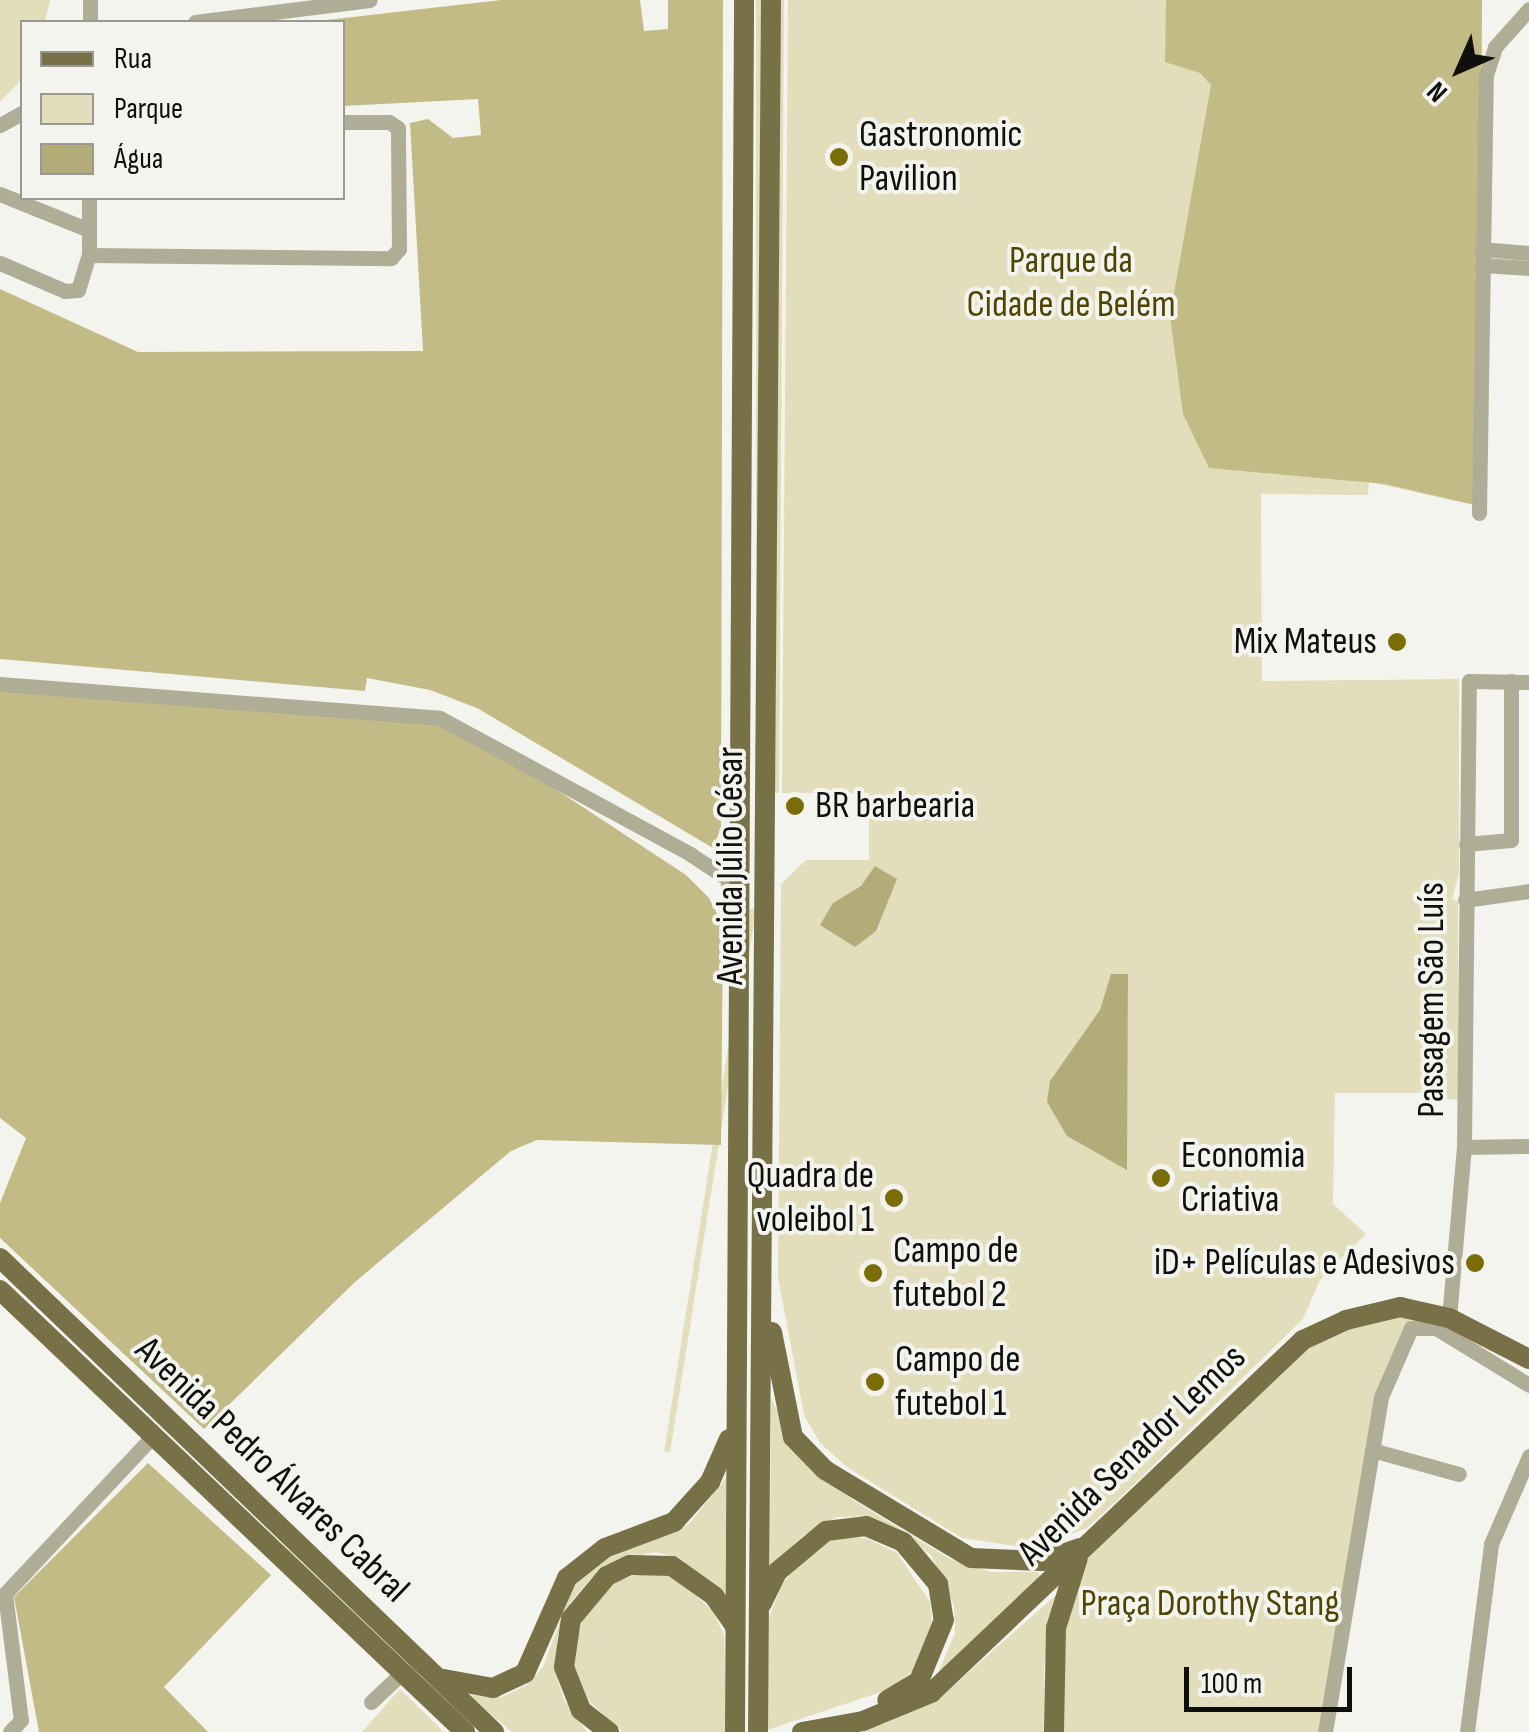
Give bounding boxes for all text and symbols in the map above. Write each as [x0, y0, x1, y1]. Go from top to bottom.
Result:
legend [20, 20, 345, 200]
north arrow [1409, 20, 1509, 120]
text: Rua [114, 41, 152, 77]
text: N [1420, 75, 1454, 109]
text: Parque [114, 91, 183, 127]
place label: Gastronomic Pavilion [859, 112, 1022, 202]
text: Água [114, 141, 163, 177]
marker: Gastronomic Pavilion [828, 146, 850, 168]
park label: Parque da Cidade de Belém [966, 238, 1176, 328]
place label: Mix Mateus [1234, 619, 1377, 665]
marker: Mix Mateus [1386, 631, 1408, 653]
street label: Avenida Júlio César [708, 747, 754, 985]
place label: BR barbearia [815, 783, 975, 829]
marker: BR barbearia [784, 795, 806, 817]
street label: Passagem São Luís [1409, 882, 1455, 1118]
place label: Economia Criativa [1181, 1133, 1305, 1222]
place label: Quadra de voleibol 1 [747, 1153, 874, 1242]
marker: Economia Criativa [1150, 1167, 1172, 1189]
marker: Quadra de voleibol 1 [883, 1187, 905, 1209]
place label: Campo de futebol 2 [893, 1228, 1018, 1318]
place label: iD+ Películas e Adesivos [1154, 1240, 1455, 1286]
marker: iD+ Películas e Adesivos [1464, 1252, 1486, 1274]
marker: Campo de futebol 2 [862, 1262, 884, 1284]
street label: Avenida Pedro Álvares Cabral [126, 1328, 418, 1612]
street label: Avenida Senador Lemos [1009, 1335, 1255, 1575]
place label: Campo de futebol 1 [895, 1337, 1020, 1426]
marker: Campo de futebol 1 [864, 1371, 886, 1393]
park label: Praça Dorothy Stang [1080, 1581, 1340, 1627]
scale bar [1189, 1647, 1356, 1709]
text: 100 m [1201, 1666, 1262, 1702]

